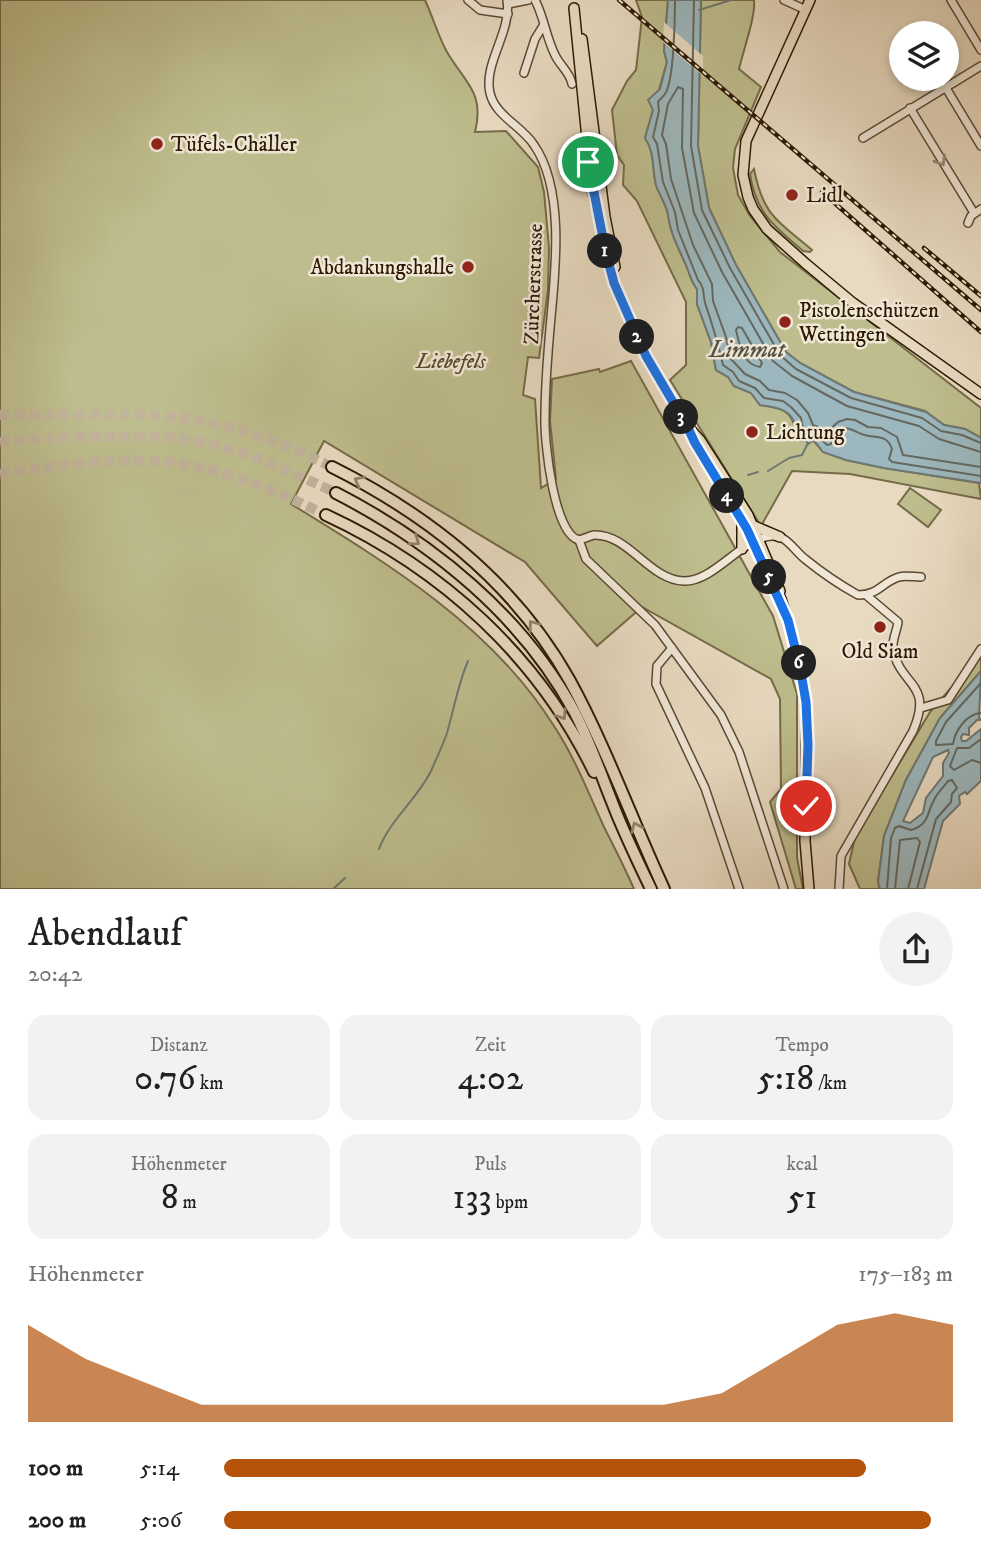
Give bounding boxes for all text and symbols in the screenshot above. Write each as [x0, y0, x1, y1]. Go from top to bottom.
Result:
map controls [889, 21, 959, 91]
button: layers [889, 21, 959, 91]
place label: Tüfels-Chäller [171, 132, 297, 158]
pin [558, 132, 618, 192]
marker: Tüfels-Chäller [149, 136, 165, 152]
icon: arrive [569, 143, 607, 181]
one-way arrow [933, 153, 946, 166]
place label: Lidl [806, 183, 844, 209]
marker: Lidl [784, 187, 800, 203]
street label: Zürcherstrasse [519, 223, 549, 345]
pin: 1 [588, 233, 622, 268]
text: 1 [601, 239, 608, 262]
place label: Abdankungshalle [311, 255, 454, 281]
marker: Abdankungshalle [460, 259, 476, 275]
place label: Pistolenschützen Wettingen [798, 298, 939, 348]
marker: Pistolenschützen Wettingen [777, 314, 793, 330]
pin: 2 [620, 320, 654, 354]
text: 2 [632, 325, 641, 348]
water label: Limmat [707, 336, 787, 365]
park label: Liebefels [415, 349, 486, 375]
pin: 3 [664, 400, 698, 434]
text: 3 [677, 405, 684, 428]
place label: Lichtung [766, 420, 845, 446]
marker: Lichtung [744, 424, 760, 440]
one-way arrow [354, 476, 366, 489]
pin: 4 [710, 478, 744, 514]
text: 4 [721, 484, 732, 507]
one-way arrow [407, 533, 420, 545]
pin: 5 [752, 560, 786, 594]
text: 5 [764, 565, 773, 588]
marker: Old Siam [872, 619, 888, 635]
one-way arrow [528, 620, 541, 633]
place label: Old Siam [841, 639, 919, 665]
pin: 6 [782, 646, 816, 680]
text: 6 [794, 651, 803, 674]
one-way arrow [554, 707, 566, 720]
pin [776, 776, 836, 836]
icon: check [787, 787, 825, 825]
one-way arrow [630, 822, 644, 834]
text: Abendlauf [28, 910, 182, 958]
button: share [879, 912, 953, 986]
text: 20:42 [28, 960, 82, 989]
text: Distanz [150, 1034, 208, 1057]
text: Zeit [475, 1034, 506, 1057]
text: Tempo [775, 1034, 829, 1057]
text: 0.76 [134, 1057, 196, 1101]
text: 4:02 [458, 1057, 523, 1101]
text: 5:18 [757, 1057, 814, 1101]
text: km [196, 1072, 224, 1095]
text: /km [814, 1072, 847, 1095]
text: Höhenmeter [131, 1153, 227, 1176]
text: Puls [474, 1153, 507, 1176]
text: kcal [787, 1153, 818, 1176]
text: 8 [161, 1176, 178, 1220]
text: 133 [453, 1176, 492, 1220]
text: 51 [787, 1176, 817, 1220]
text: m [178, 1191, 197, 1214]
text: bpm [492, 1191, 528, 1214]
text: Höhenmeter [28, 1260, 144, 1289]
text: 175–183 m [858, 1260, 953, 1289]
text: 100 m [28, 1454, 83, 1483]
text: 5:14 [140, 1454, 179, 1483]
text: 200 m [28, 1506, 86, 1535]
text: 5:06 [140, 1506, 182, 1535]

